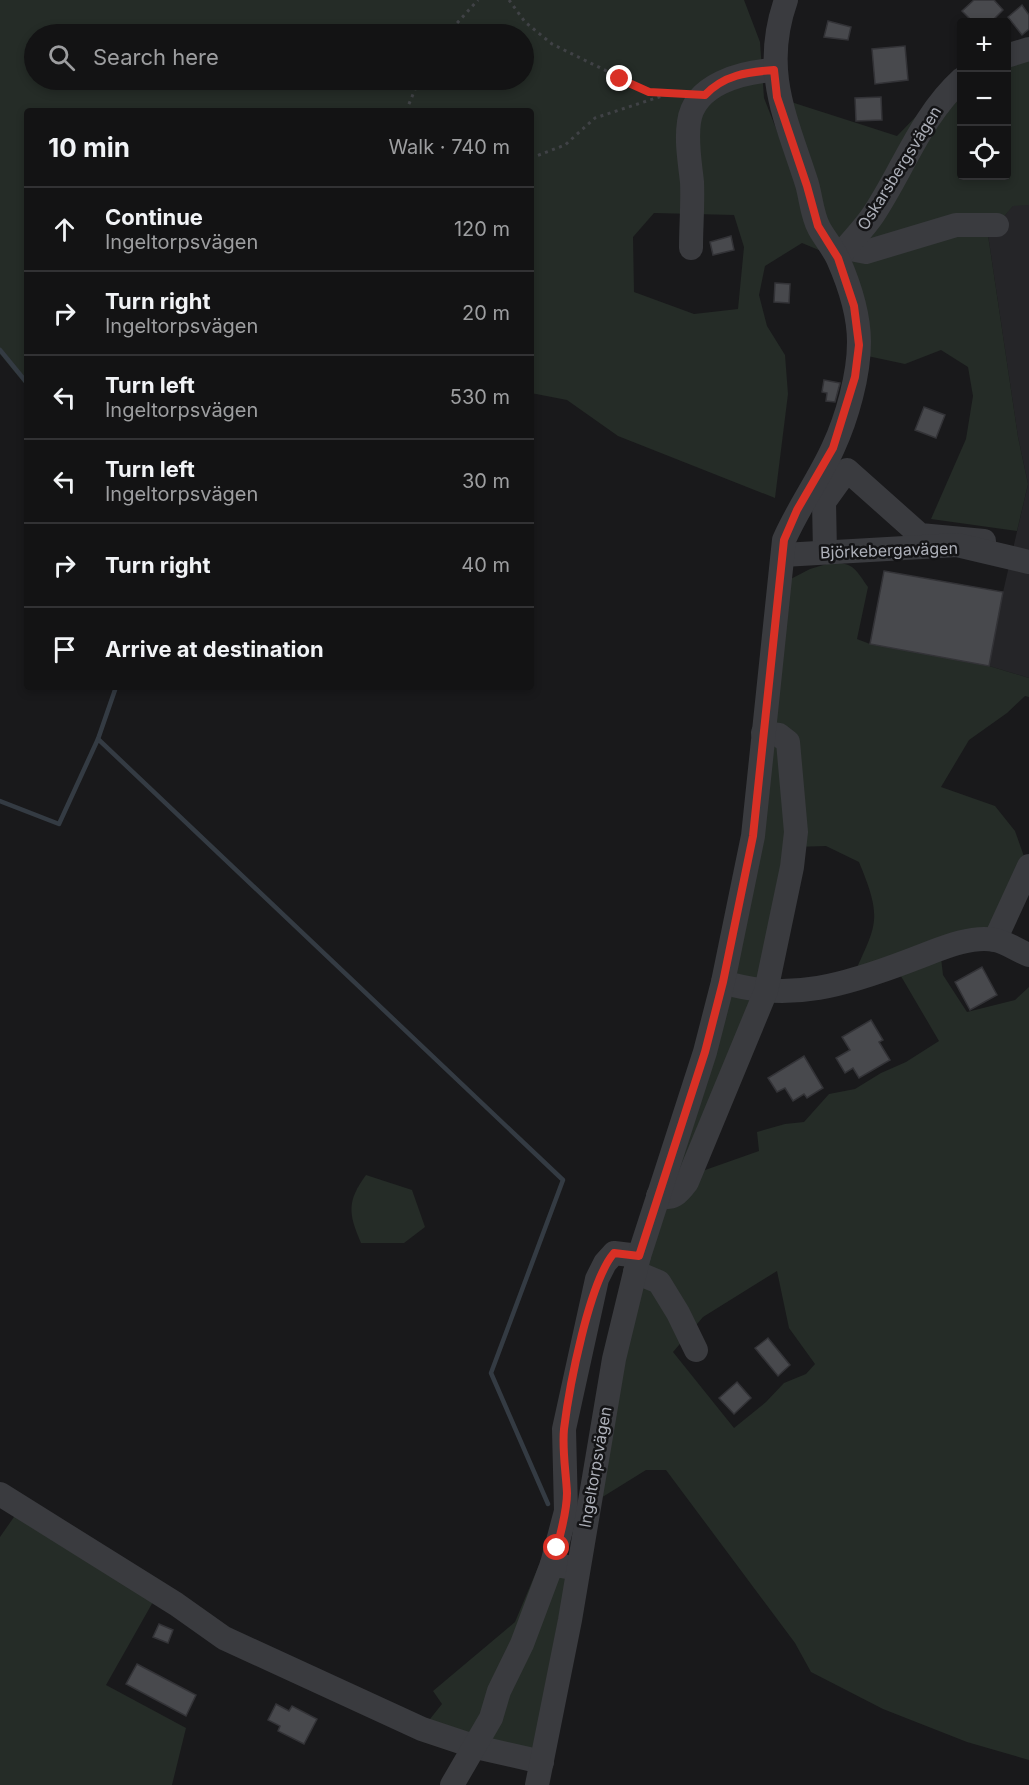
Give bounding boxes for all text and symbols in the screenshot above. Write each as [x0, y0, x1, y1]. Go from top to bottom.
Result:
map controls [957, 18, 1011, 180]
button: + [957, 18, 1011, 72]
search box [24, 24, 534, 90]
icon: search [45, 41, 78, 74]
text: Search here [93, 44, 219, 70]
route end [606, 65, 632, 91]
button: − [957, 72, 1011, 126]
street label: Oskarsbergsvägen [853, 102, 945, 234]
button: locate [957, 126, 1011, 180]
text: 10 min [48, 132, 130, 163]
text: Walk · 740 m [388, 135, 510, 159]
text: Continue [105, 204, 203, 230]
icon: ahead [48, 213, 81, 246]
text: 120 m [454, 217, 510, 241]
text: Ingeltorpsvägen [105, 230, 258, 254]
text: Turn right [105, 288, 211, 314]
icon: right [48, 297, 81, 330]
text: 20 m [462, 301, 510, 325]
text: Ingeltorpsvägen [105, 314, 258, 338]
text: Turn left [105, 372, 195, 398]
icon: left [48, 381, 81, 414]
text: 530 m [450, 385, 510, 409]
text: Ingeltorpsvägen [105, 398, 258, 422]
text: Turn left [105, 456, 195, 482]
icon: left [48, 465, 81, 498]
text: 30 m [462, 469, 510, 493]
text: Ingeltorpsvägen [105, 482, 258, 506]
street label: Björkebergavägen [820, 538, 958, 562]
icon: right [48, 549, 81, 582]
text: Turn right [105, 552, 211, 578]
text: 40 m [461, 553, 510, 577]
icon: arrive [48, 633, 81, 666]
text: Arrive at destination [105, 636, 324, 662]
street label: Ingeltorpsvägen [574, 1405, 616, 1529]
route start [543, 1534, 569, 1560]

